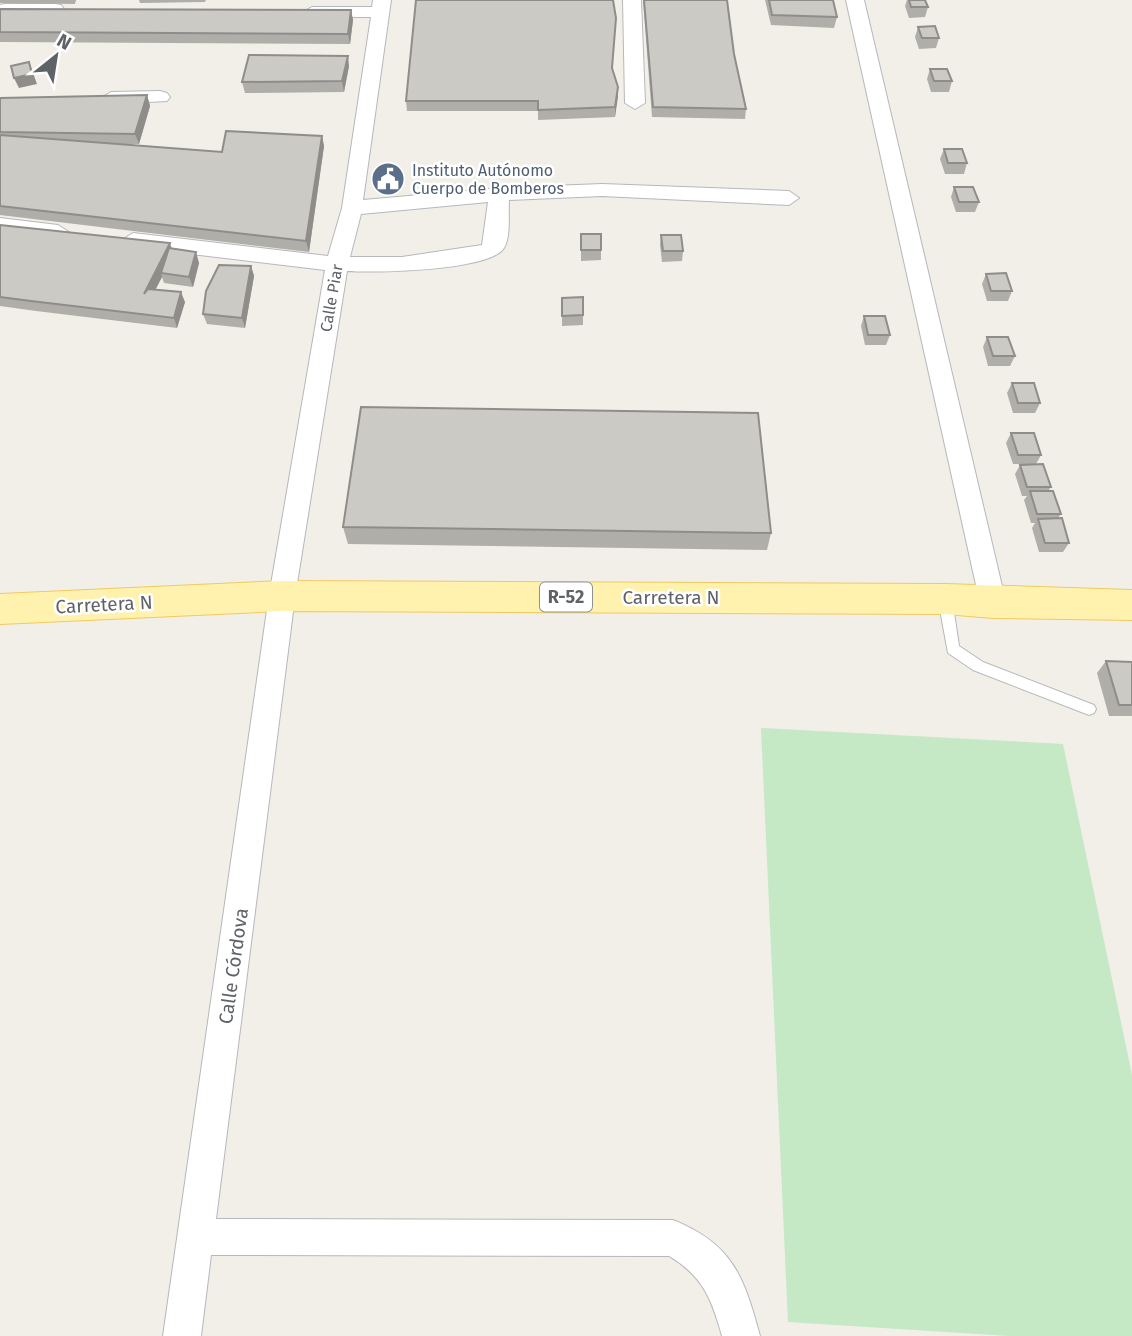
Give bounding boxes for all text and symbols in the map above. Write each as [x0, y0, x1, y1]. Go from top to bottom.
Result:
north arrow [21, 21, 91, 91]
text: N [53, 29, 75, 55]
public building icon: Instituto Autónomo Cuerpo de Bomberos [369, 160, 407, 198]
place label: Instituto Autónomo Cuerpo de Bomberos [412, 161, 564, 198]
street label: Calle Piar [316, 262, 347, 333]
road number: R-52 [540, 582, 592, 612]
street label: Carretera N [622, 586, 720, 609]
street label: Carretera N [55, 590, 153, 619]
street label: Calle Córdova [214, 907, 253, 1026]

